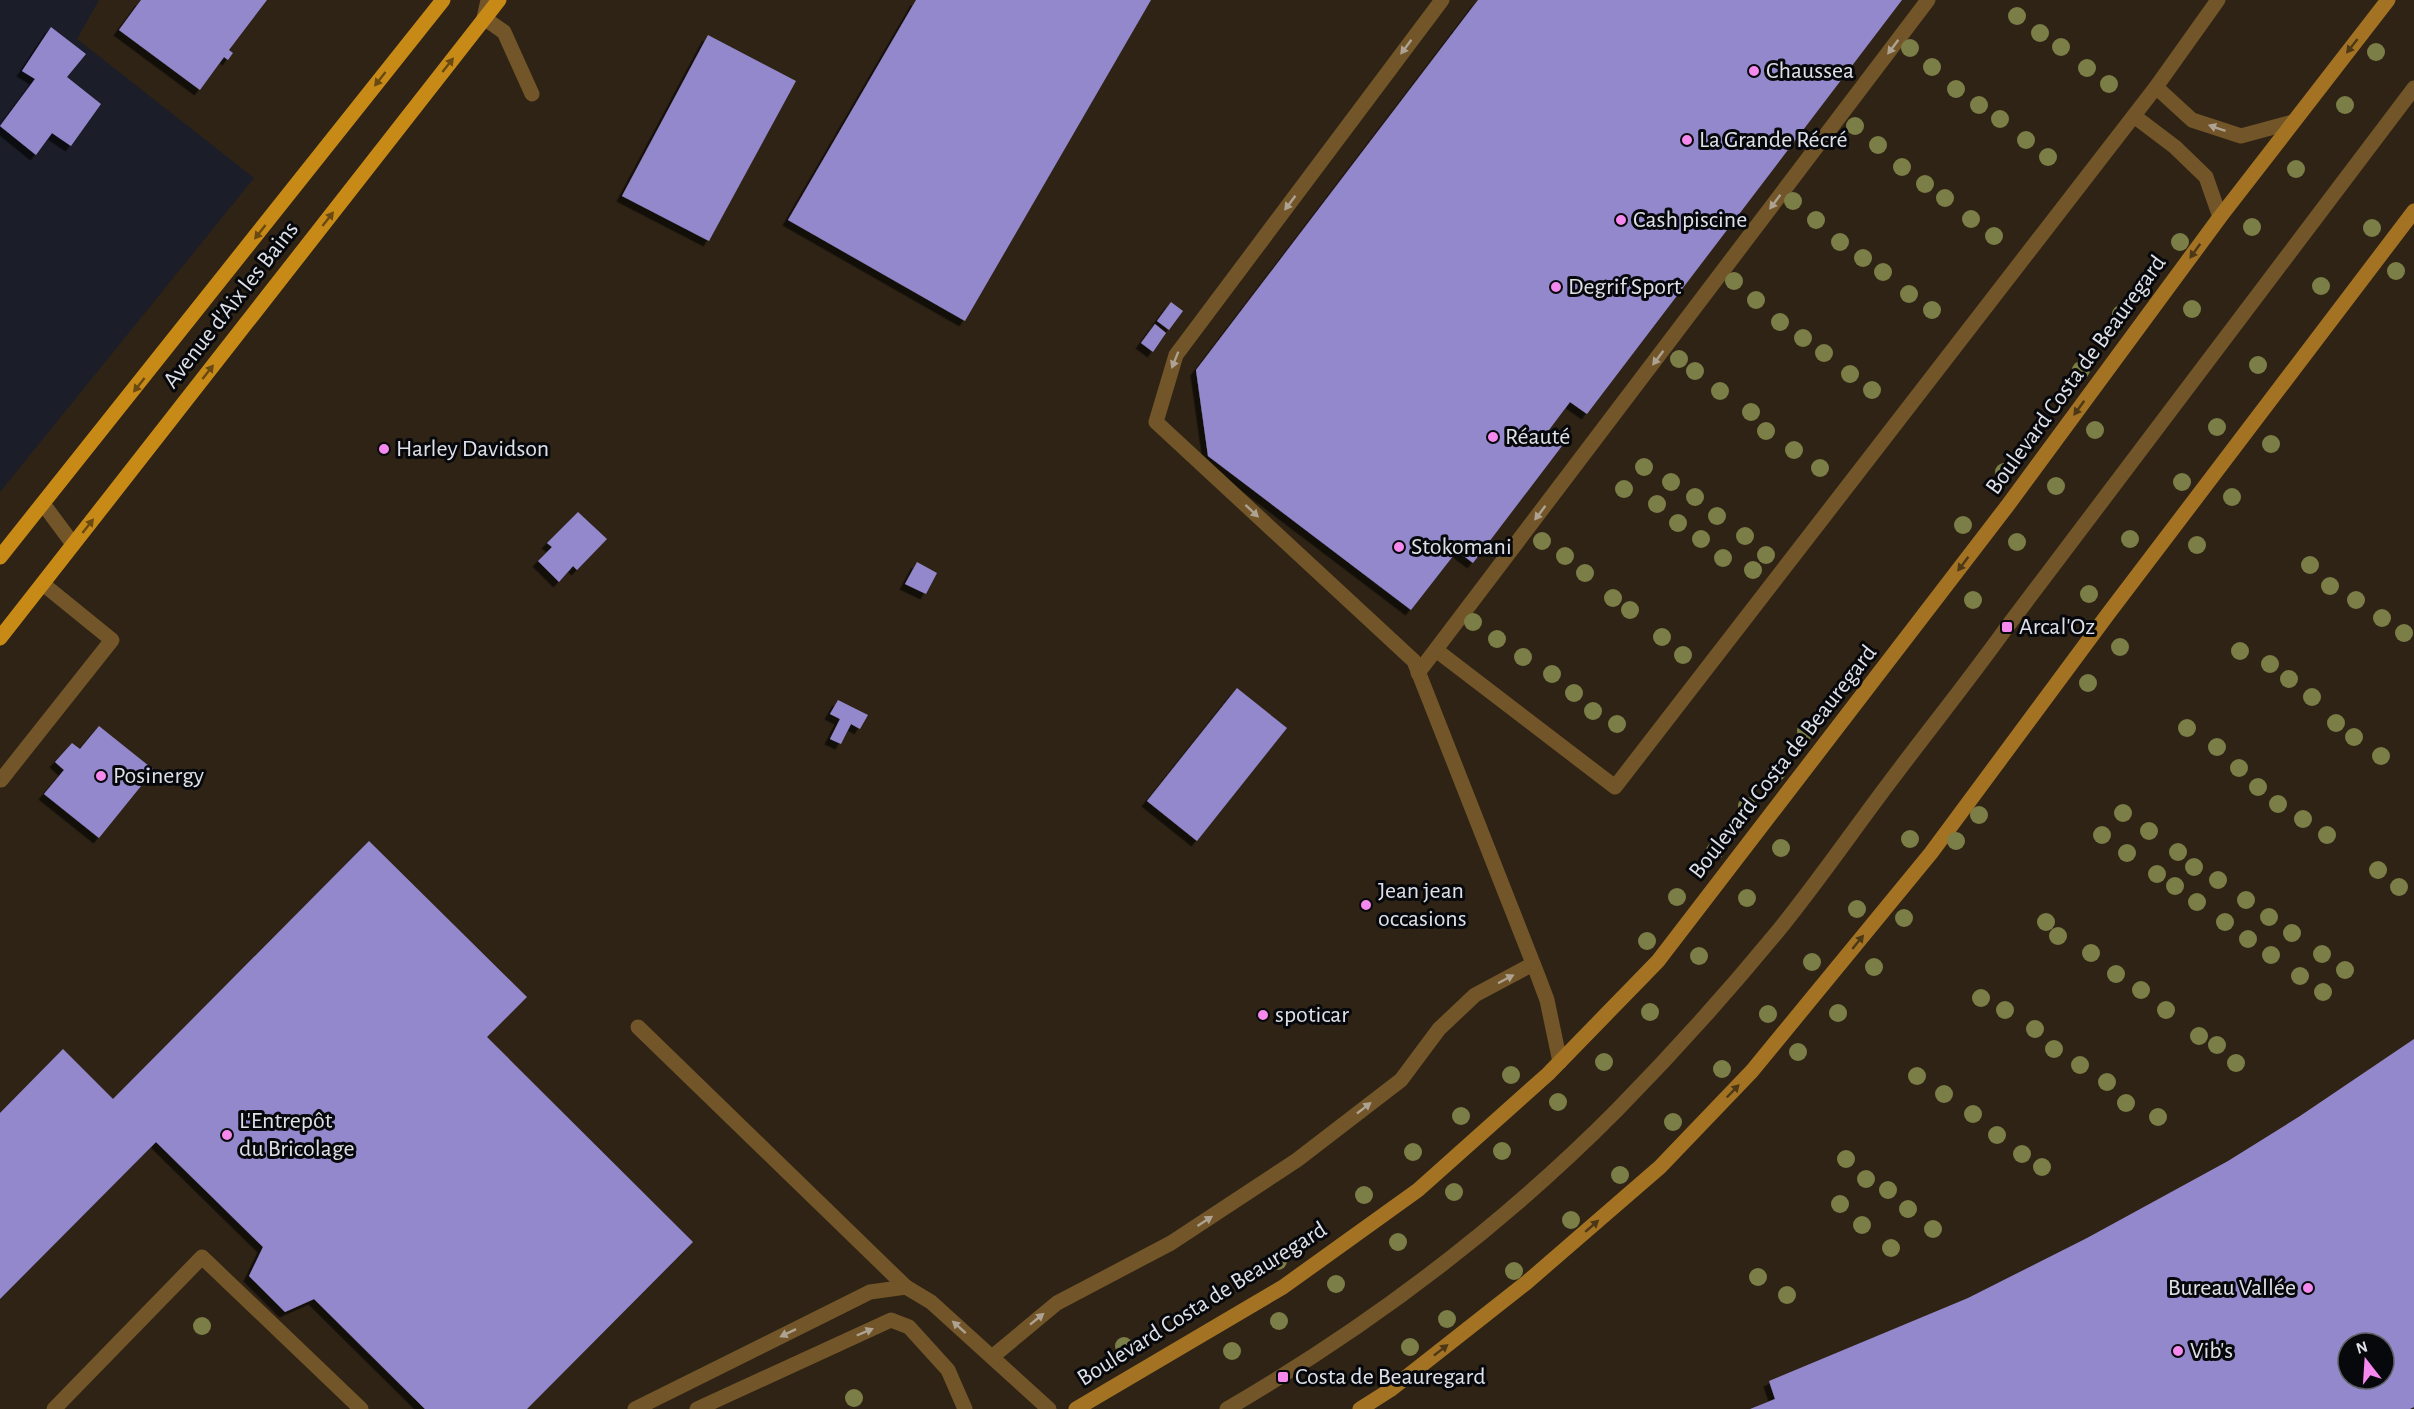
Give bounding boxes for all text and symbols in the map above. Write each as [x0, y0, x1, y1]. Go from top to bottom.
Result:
one-way arrow [1887, 38, 1899, 54]
one-way arrow [1401, 39, 1413, 54]
one-way arrow [2346, 39, 2358, 54]
one-way arrow [441, 57, 454, 73]
place label: Chaussea [1766, 59, 1854, 83]
marker: Chaussea [1747, 64, 1761, 78]
one-way arrow [374, 71, 387, 87]
one-way arrow [2208, 123, 2226, 132]
place label: La Grande Récré [1699, 128, 1848, 152]
marker: La Grande Récré [1680, 133, 1694, 147]
one-way arrow [1769, 194, 1782, 210]
one-way arrow [1284, 195, 1296, 210]
place label: Cash piscine [1633, 208, 1747, 232]
one-way arrow [321, 211, 333, 226]
marker: Cash piscine [1614, 213, 1628, 227]
street label: Avenue d'Aix les Bains [159, 217, 303, 393]
one-way arrow [253, 224, 266, 240]
one-way arrow [2189, 243, 2201, 259]
street label: Boulevard Costa de Beauregard [1981, 251, 2171, 499]
place label: Degrif Sport [1568, 275, 1682, 299]
marker: Degrif Sport [1549, 280, 1563, 294]
one-way arrow [1652, 350, 1664, 365]
one-way arrow [1170, 352, 1180, 370]
one-way arrow [201, 365, 213, 380]
one-way arrow [132, 377, 145, 393]
one-way arrow [2074, 401, 2086, 416]
place label: Réauté [1505, 425, 1570, 449]
marker: Réauté [1486, 430, 1500, 444]
place label: Harley Davidson [396, 437, 549, 461]
marker: Harley Davidson [377, 442, 391, 456]
one-way arrow [1245, 503, 1259, 517]
one-way arrow [1534, 505, 1546, 521]
one-way arrow [81, 518, 94, 534]
place label: Stokomani [1411, 535, 1512, 559]
marker: Stokomani [1392, 540, 1406, 554]
one-way arrow [1957, 557, 1969, 572]
place label: Arcal'Oz [2019, 615, 2095, 639]
marker: Arcal'Oz [2000, 620, 2014, 634]
street label: Boulevard Costa de Beauregard [1685, 641, 1881, 883]
place label: Posinergy [113, 764, 204, 788]
marker: Posinergy [94, 769, 108, 783]
place label: Jean jean occasions [1378, 879, 1467, 931]
marker: Jean jean occasions [1359, 898, 1373, 912]
one-way arrow [1852, 934, 1865, 950]
one-way arrow [1497, 974, 1515, 984]
place label: spoticar [1275, 1003, 1349, 1027]
marker: spoticar [1256, 1008, 1270, 1022]
one-way arrow [1725, 1085, 1739, 1099]
one-way arrow [1356, 1103, 1371, 1115]
place label: L'Entrepôt du Bricolage [239, 1109, 355, 1161]
marker: L'Entrepôt du Bricolage [220, 1128, 234, 1142]
one-way arrow [1196, 1215, 1213, 1226]
street label: Boulevard Costa de Beauregard [1073, 1217, 1331, 1391]
one-way arrow [1584, 1220, 1599, 1233]
place label: Bureau Vallée [2168, 1276, 2296, 1300]
marker: Bureau Vallée [2301, 1281, 2315, 1295]
one-way arrow [1029, 1313, 1045, 1326]
one-way arrow [952, 1320, 967, 1334]
one-way arrow [856, 1327, 874, 1337]
one-way arrow [780, 1328, 797, 1338]
north arrow [2336, 1331, 2396, 1391]
text: N [2354, 1338, 2370, 1357]
place label: Vib's [2190, 1339, 2233, 1363]
one-way arrow [1433, 1343, 1449, 1356]
marker: Vib's [2171, 1344, 2185, 1358]
place label: Costa de Beauregard [1295, 1365, 1486, 1389]
marker: Costa de Beauregard [1276, 1370, 1290, 1384]

